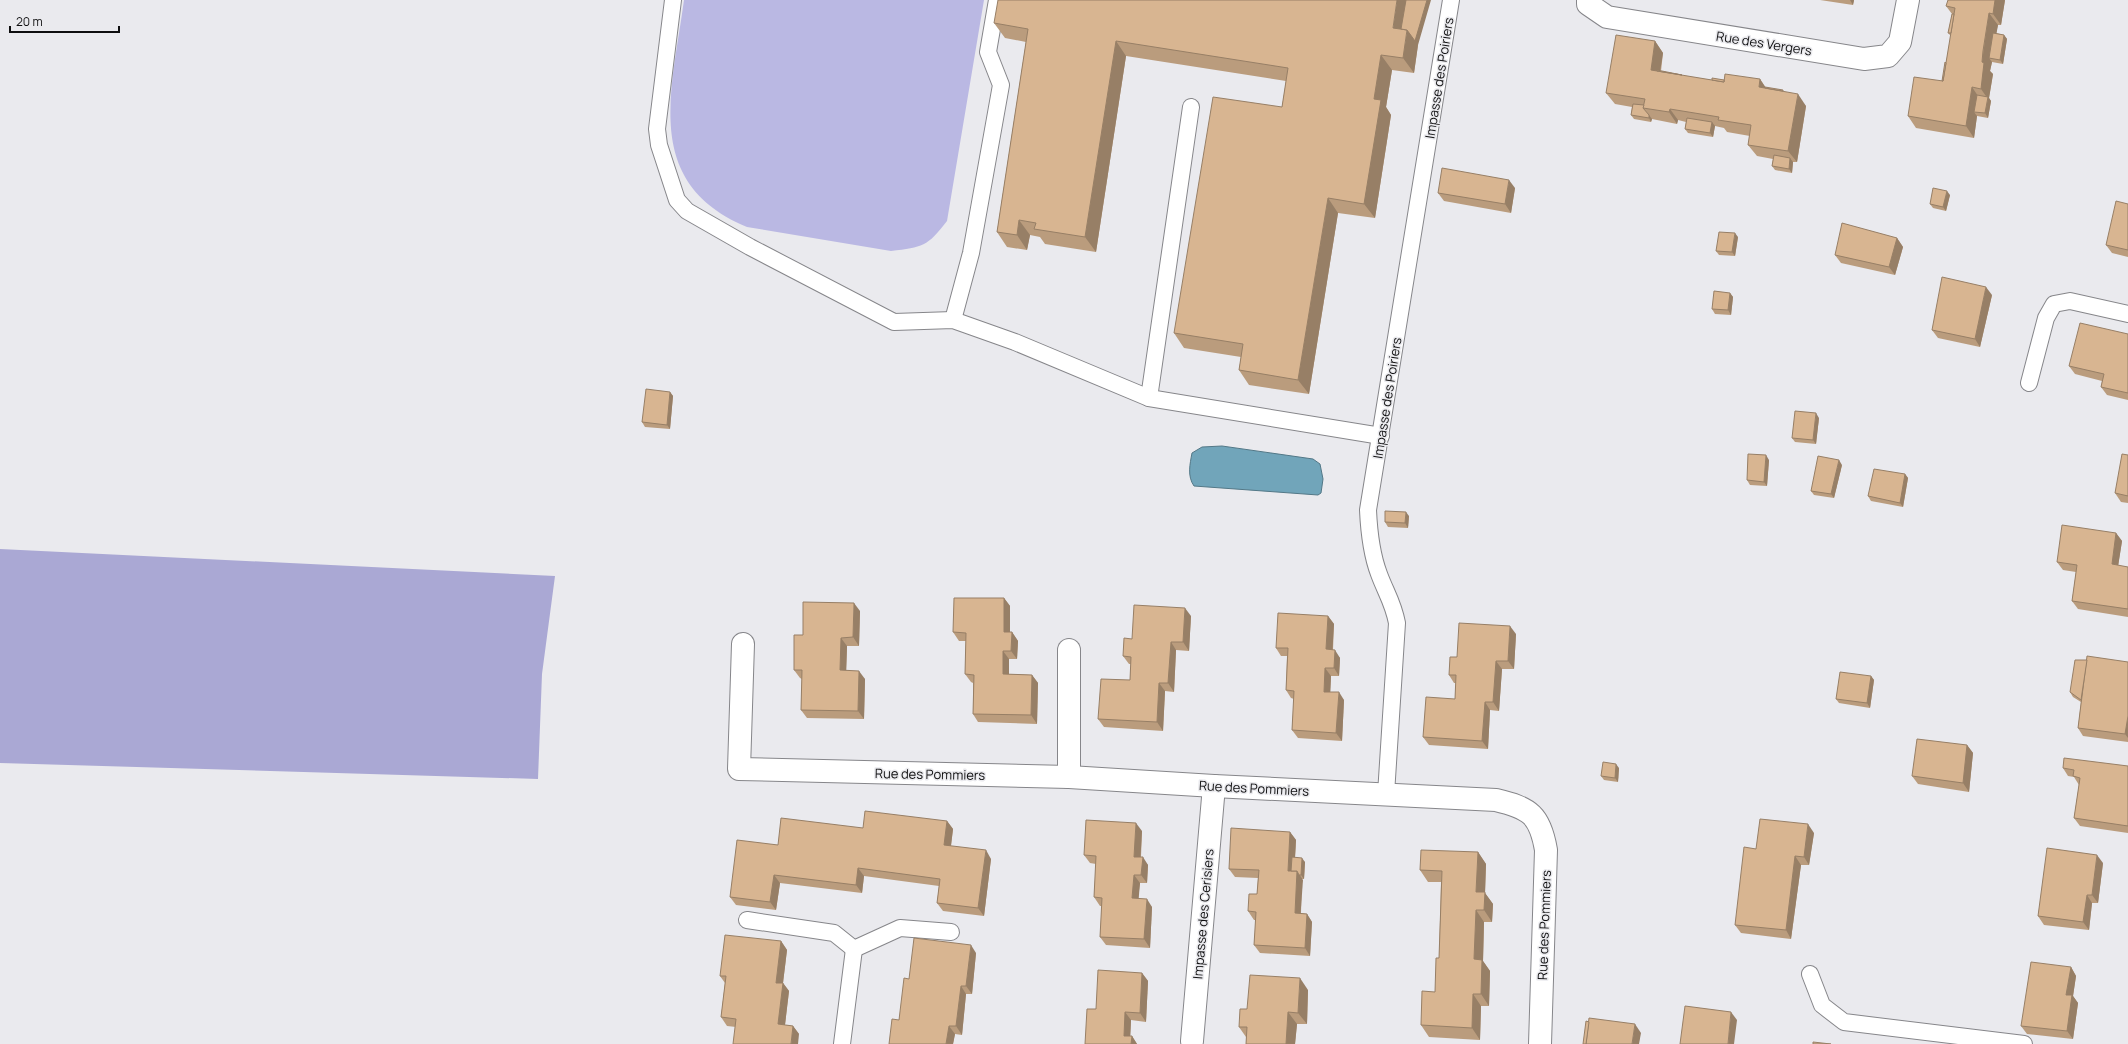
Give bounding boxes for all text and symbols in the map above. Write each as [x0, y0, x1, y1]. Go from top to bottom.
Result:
scale bar [10, 8, 119, 34]
text: 20 m [16, 13, 43, 30]
street label: Impasse des Poiriers [1421, 16, 1458, 140]
street label: Rue des Vergers [1715, 27, 1813, 59]
street label: Impasse des Poiriers [1369, 336, 1406, 460]
street label: Rue des Pommiers [875, 764, 985, 784]
street label: Rue des Pommiers [1198, 776, 1310, 800]
street label: Impasse des Cerisiers [1188, 848, 1218, 980]
street label: Rue des Pommiers [1533, 869, 1555, 980]

